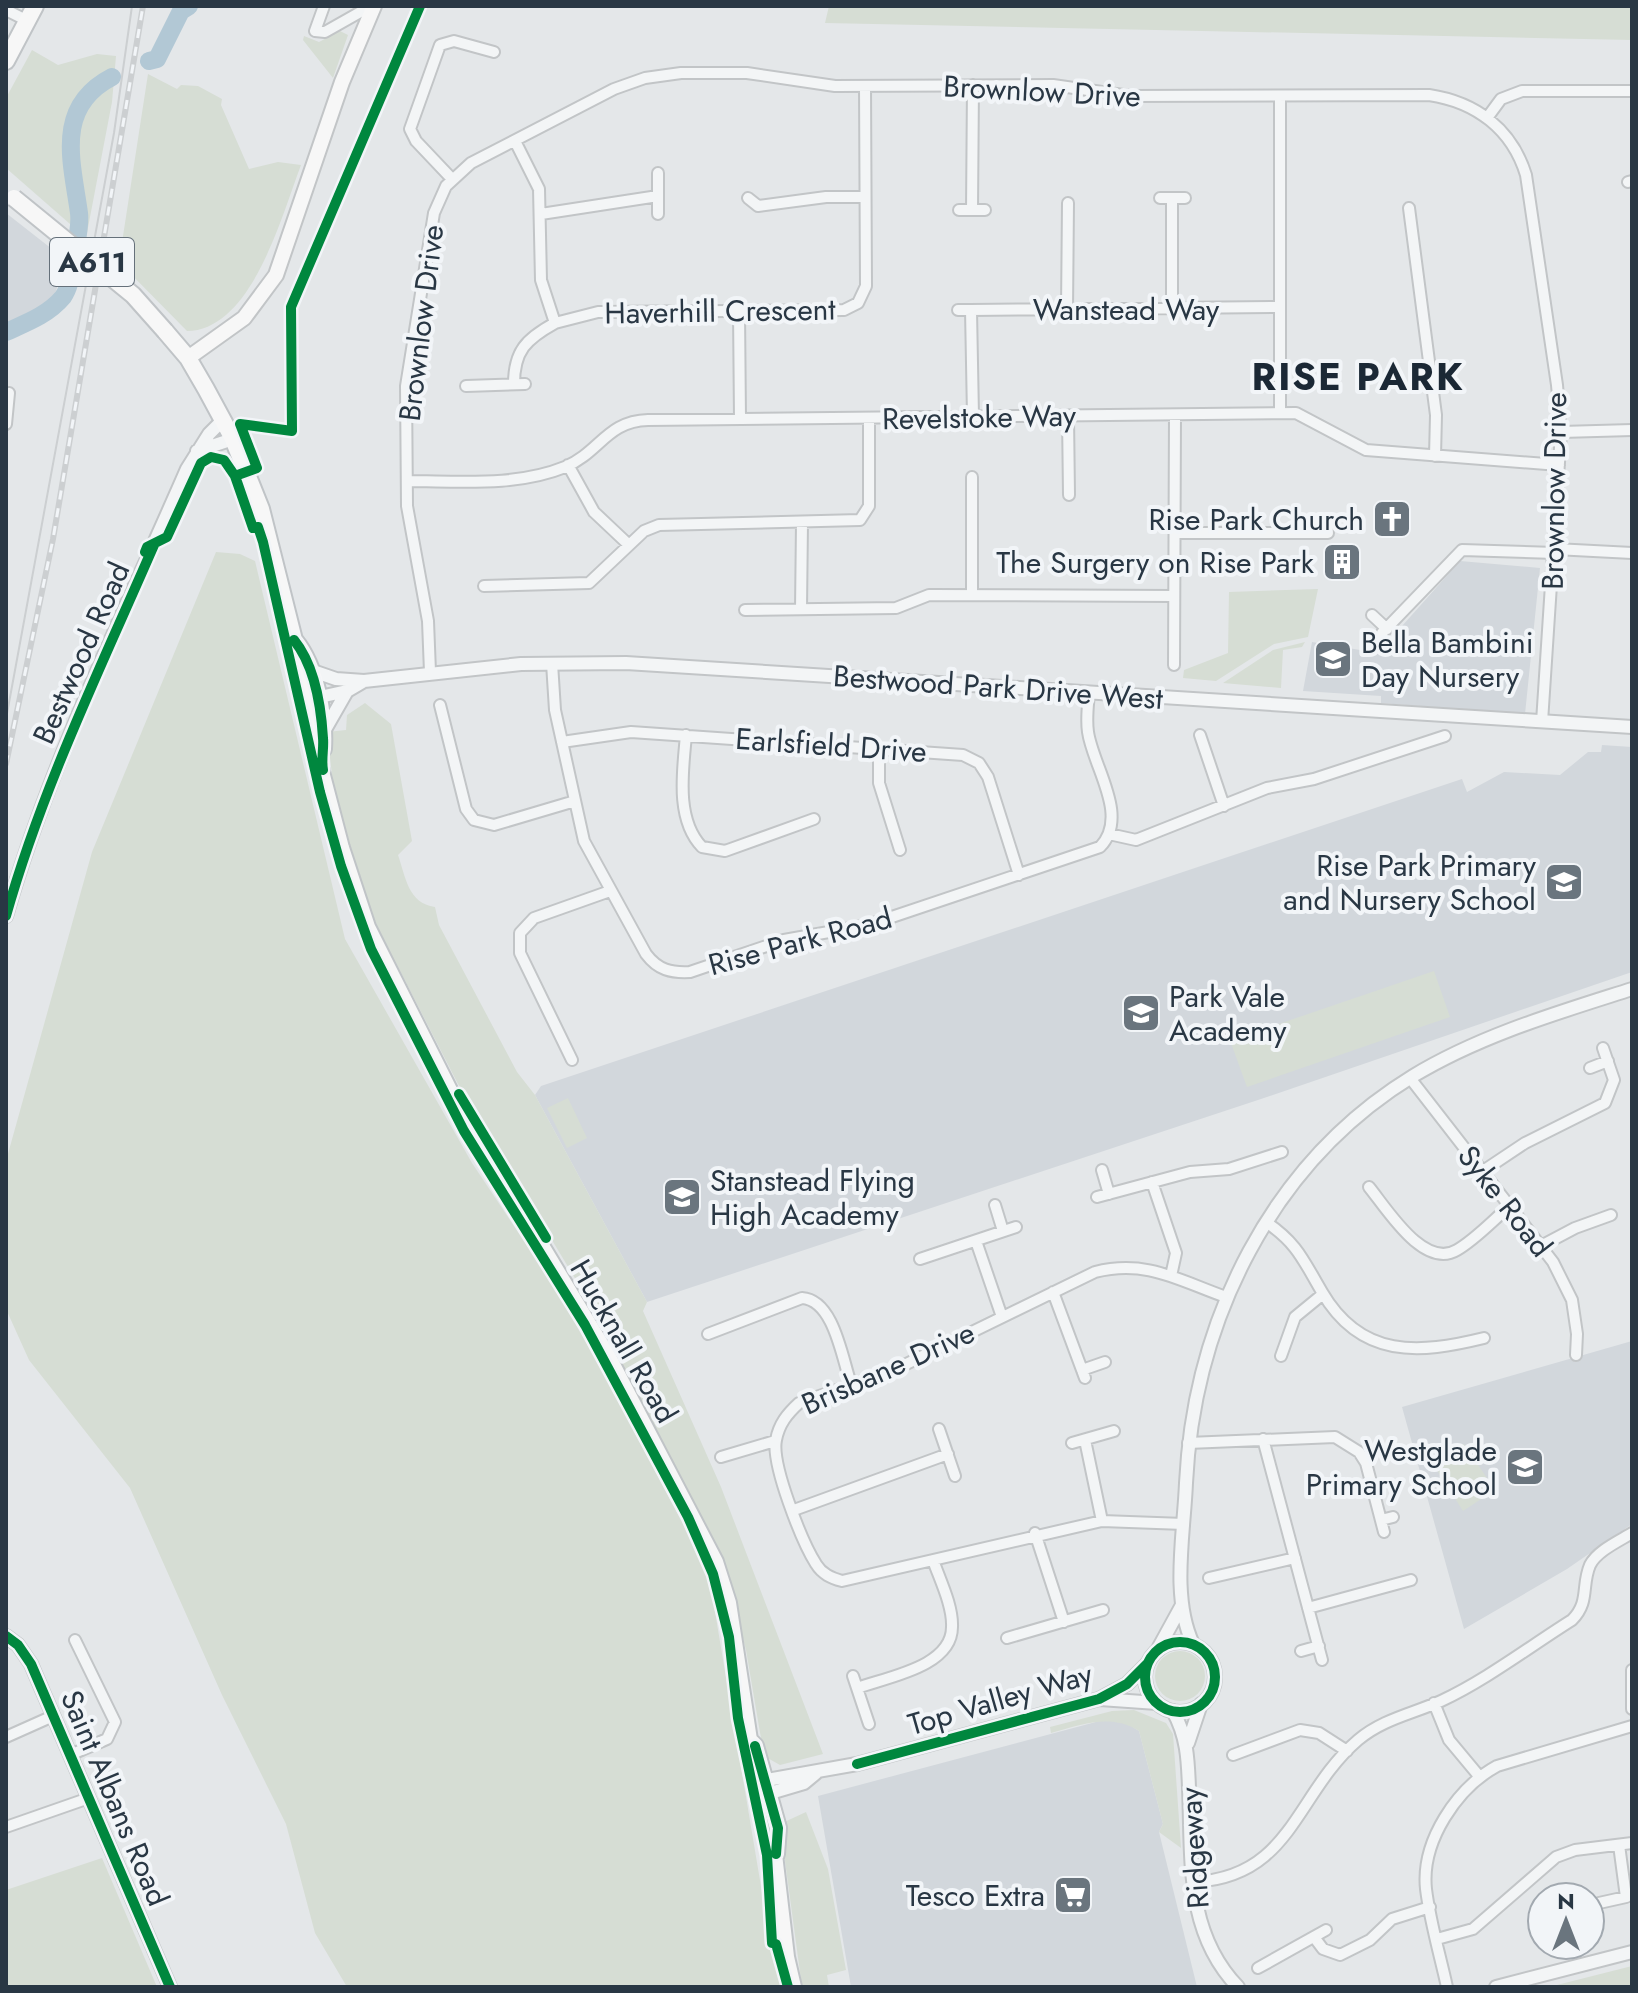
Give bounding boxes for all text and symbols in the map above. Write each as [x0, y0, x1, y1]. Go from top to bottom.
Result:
street label: Brownlow Drive [942, 64, 1142, 118]
street label: Brownlow Drive [388, 222, 454, 424]
road number: A611 [50, 238, 134, 286]
street label: Haverhill Crescent [604, 287, 837, 335]
street label: Wanstead Way [1033, 288, 1220, 331]
district label: RISE PARK [1252, 349, 1464, 404]
street label: Brownlow Drive [1531, 392, 1577, 590]
street label: Revelstoke Way [882, 394, 1077, 440]
place label: Rise Park Church [1148, 498, 1364, 541]
church icon: Rise Park Church [1371, 498, 1413, 540]
place label: The Surgery on Rise Park [996, 541, 1315, 584]
building icon: The Surgery on Rise Park [1321, 541, 1363, 583]
street label: Bestwood Road [22, 555, 140, 751]
place label: Bella Bambini Day Nursery [1361, 621, 1533, 698]
school or university icon: Bella Bambini Day Nursery [1312, 638, 1354, 680]
street label: Bestwood Park Drive West [832, 654, 1165, 720]
street label: Earlsfield Drive [734, 717, 928, 773]
place label: Rise Park Primary and Nursery School [1283, 844, 1537, 921]
school or university icon: Rise Park Primary and Nursery School [1543, 861, 1585, 903]
street label: Rise Park Road [703, 896, 897, 986]
place label: Park Vale Academy [1169, 975, 1287, 1052]
school or university icon: Park Vale Academy [1120, 992, 1162, 1034]
street label: Syke Road [1448, 1136, 1562, 1266]
place label: Stanstead Flying High Academy [710, 1159, 915, 1236]
school or university icon: Stanstead Flying High Academy [661, 1176, 703, 1218]
street label: Hucknall Road [560, 1251, 688, 1431]
street label: Brisbane Drive [795, 1311, 981, 1425]
place label: Westglade Primary School [1306, 1429, 1497, 1506]
school or university icon: Westglade Primary School [1504, 1446, 1546, 1488]
street label: Top Valley Way [903, 1652, 1098, 1746]
street label: Saint Albans Road [50, 1684, 180, 1912]
street label: Ridgeway [1168, 1785, 1220, 1910]
place label: Tesco Extra [906, 1874, 1045, 1917]
supermarket icon: Tesco Extra [1052, 1874, 1094, 1916]
north arrow [1526, 1881, 1606, 1961]
text: N [1557, 1885, 1575, 1917]

